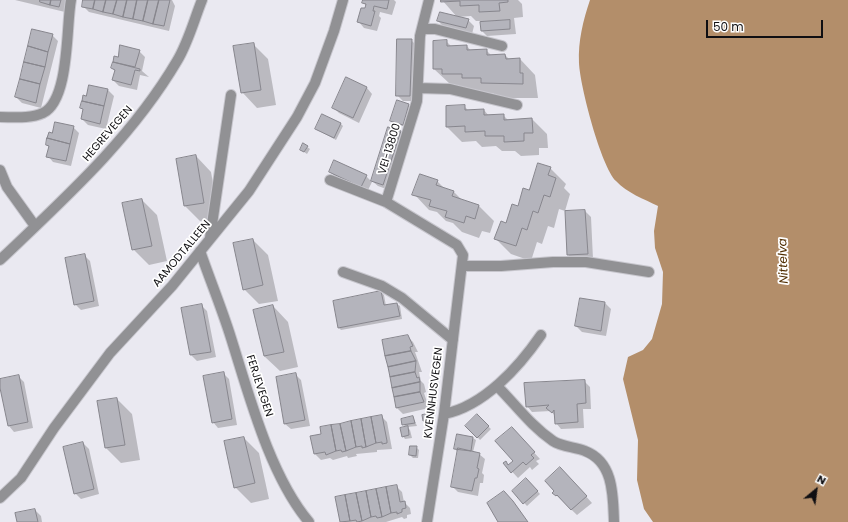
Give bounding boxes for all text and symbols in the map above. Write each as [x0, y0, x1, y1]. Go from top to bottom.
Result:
scale bar [708, 12, 825, 38]
text: 50 m [713, 18, 744, 35]
street label: HEGREVEGEN [80, 104, 136, 164]
street label: VEI-13800 [376, 122, 404, 176]
street label: AAMODTALLEEN [150, 218, 214, 290]
water label: Nittelva [776, 238, 792, 284]
street label: KVENNHUSVEGEN [422, 347, 446, 439]
street label: FERJEVEGEN [243, 353, 275, 419]
north arrow [796, 470, 836, 510]
text: N [814, 471, 829, 489]

